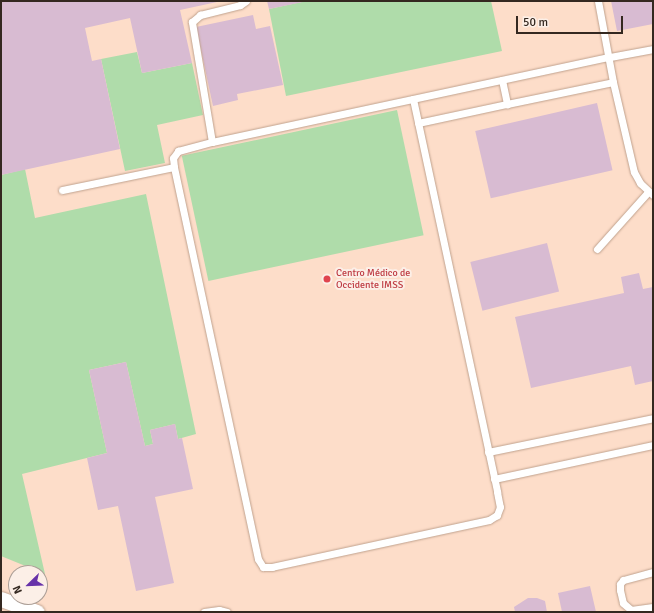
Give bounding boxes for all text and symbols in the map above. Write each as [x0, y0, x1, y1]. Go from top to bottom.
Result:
scale bar [518, 8, 625, 34]
text: 50 m [523, 15, 548, 30]
place label: Centro Médico de Occidente IMSS [336, 267, 410, 290]
marker: Centro Médico de Occidente IMSS [321, 273, 333, 285]
north arrow [8, 565, 48, 605]
text: N [10, 583, 25, 596]

